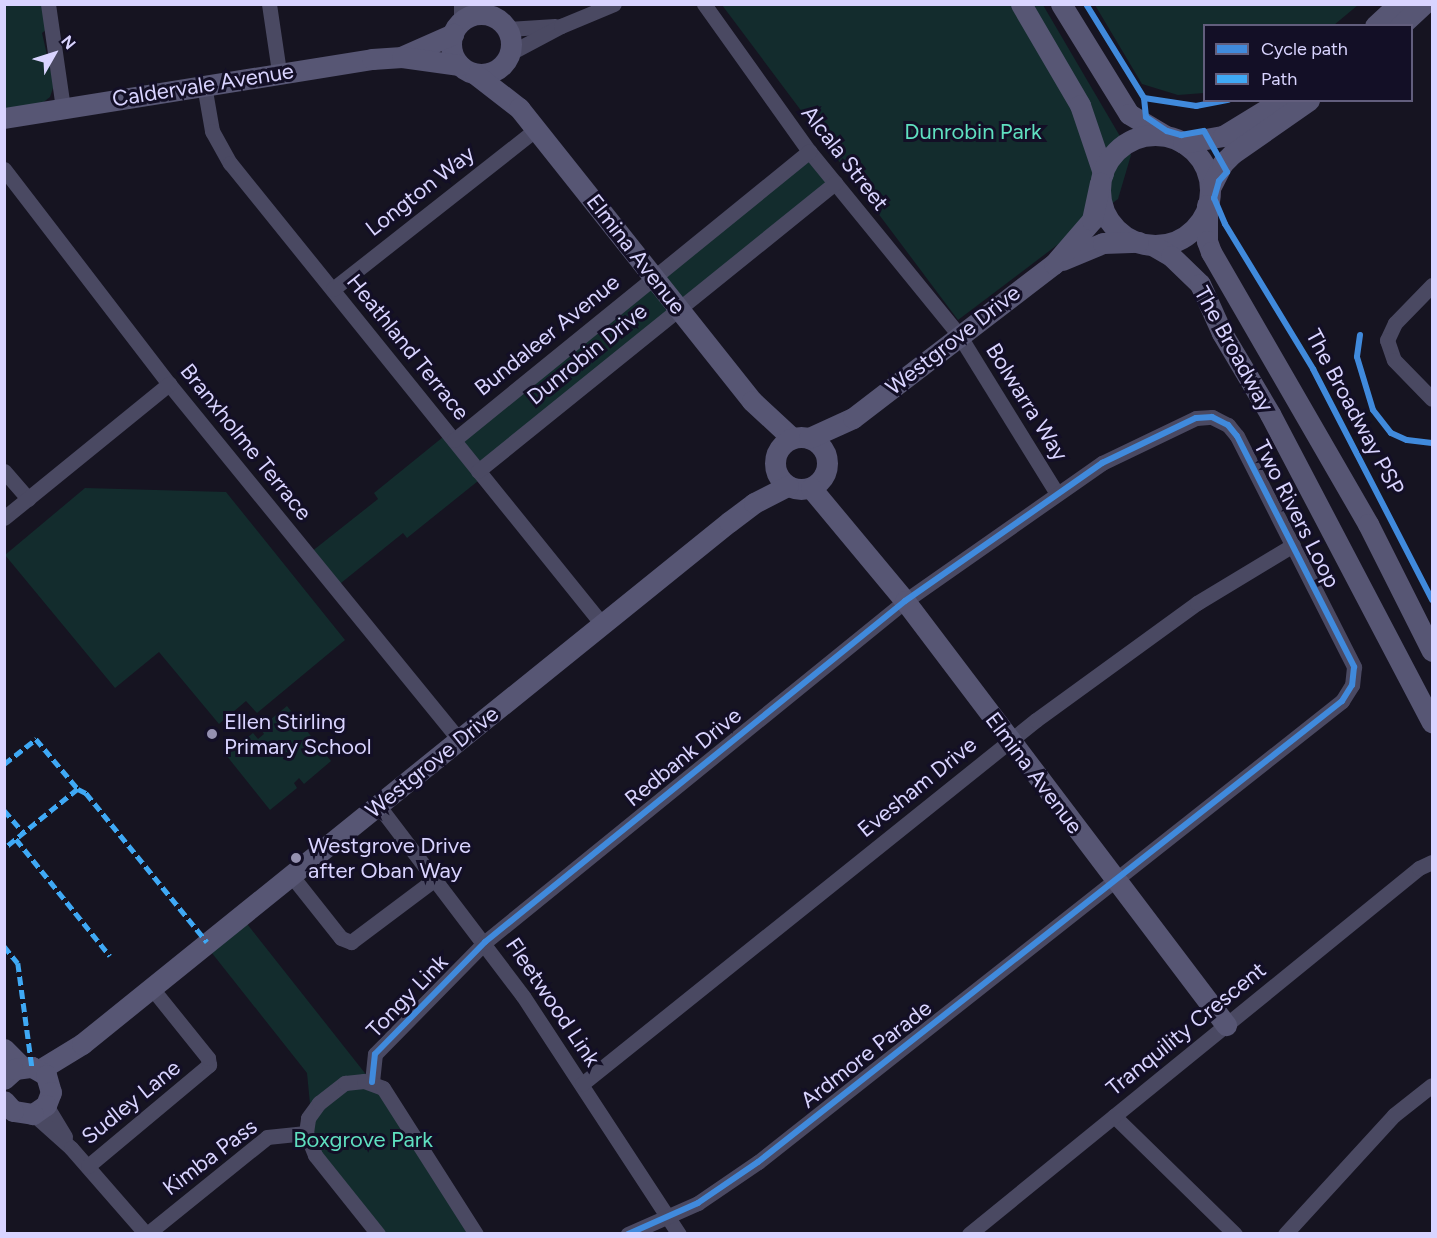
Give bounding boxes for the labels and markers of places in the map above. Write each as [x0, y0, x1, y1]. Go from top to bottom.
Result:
place label: Ellen Stirling Primary School [224, 708, 372, 760]
marker: Ellen Stirling Primary School [205, 727, 219, 741]
place label: Westgrove Drive after Oban Way [308, 832, 471, 884]
marker: Westgrove Drive after Oban Way [289, 851, 303, 865]

